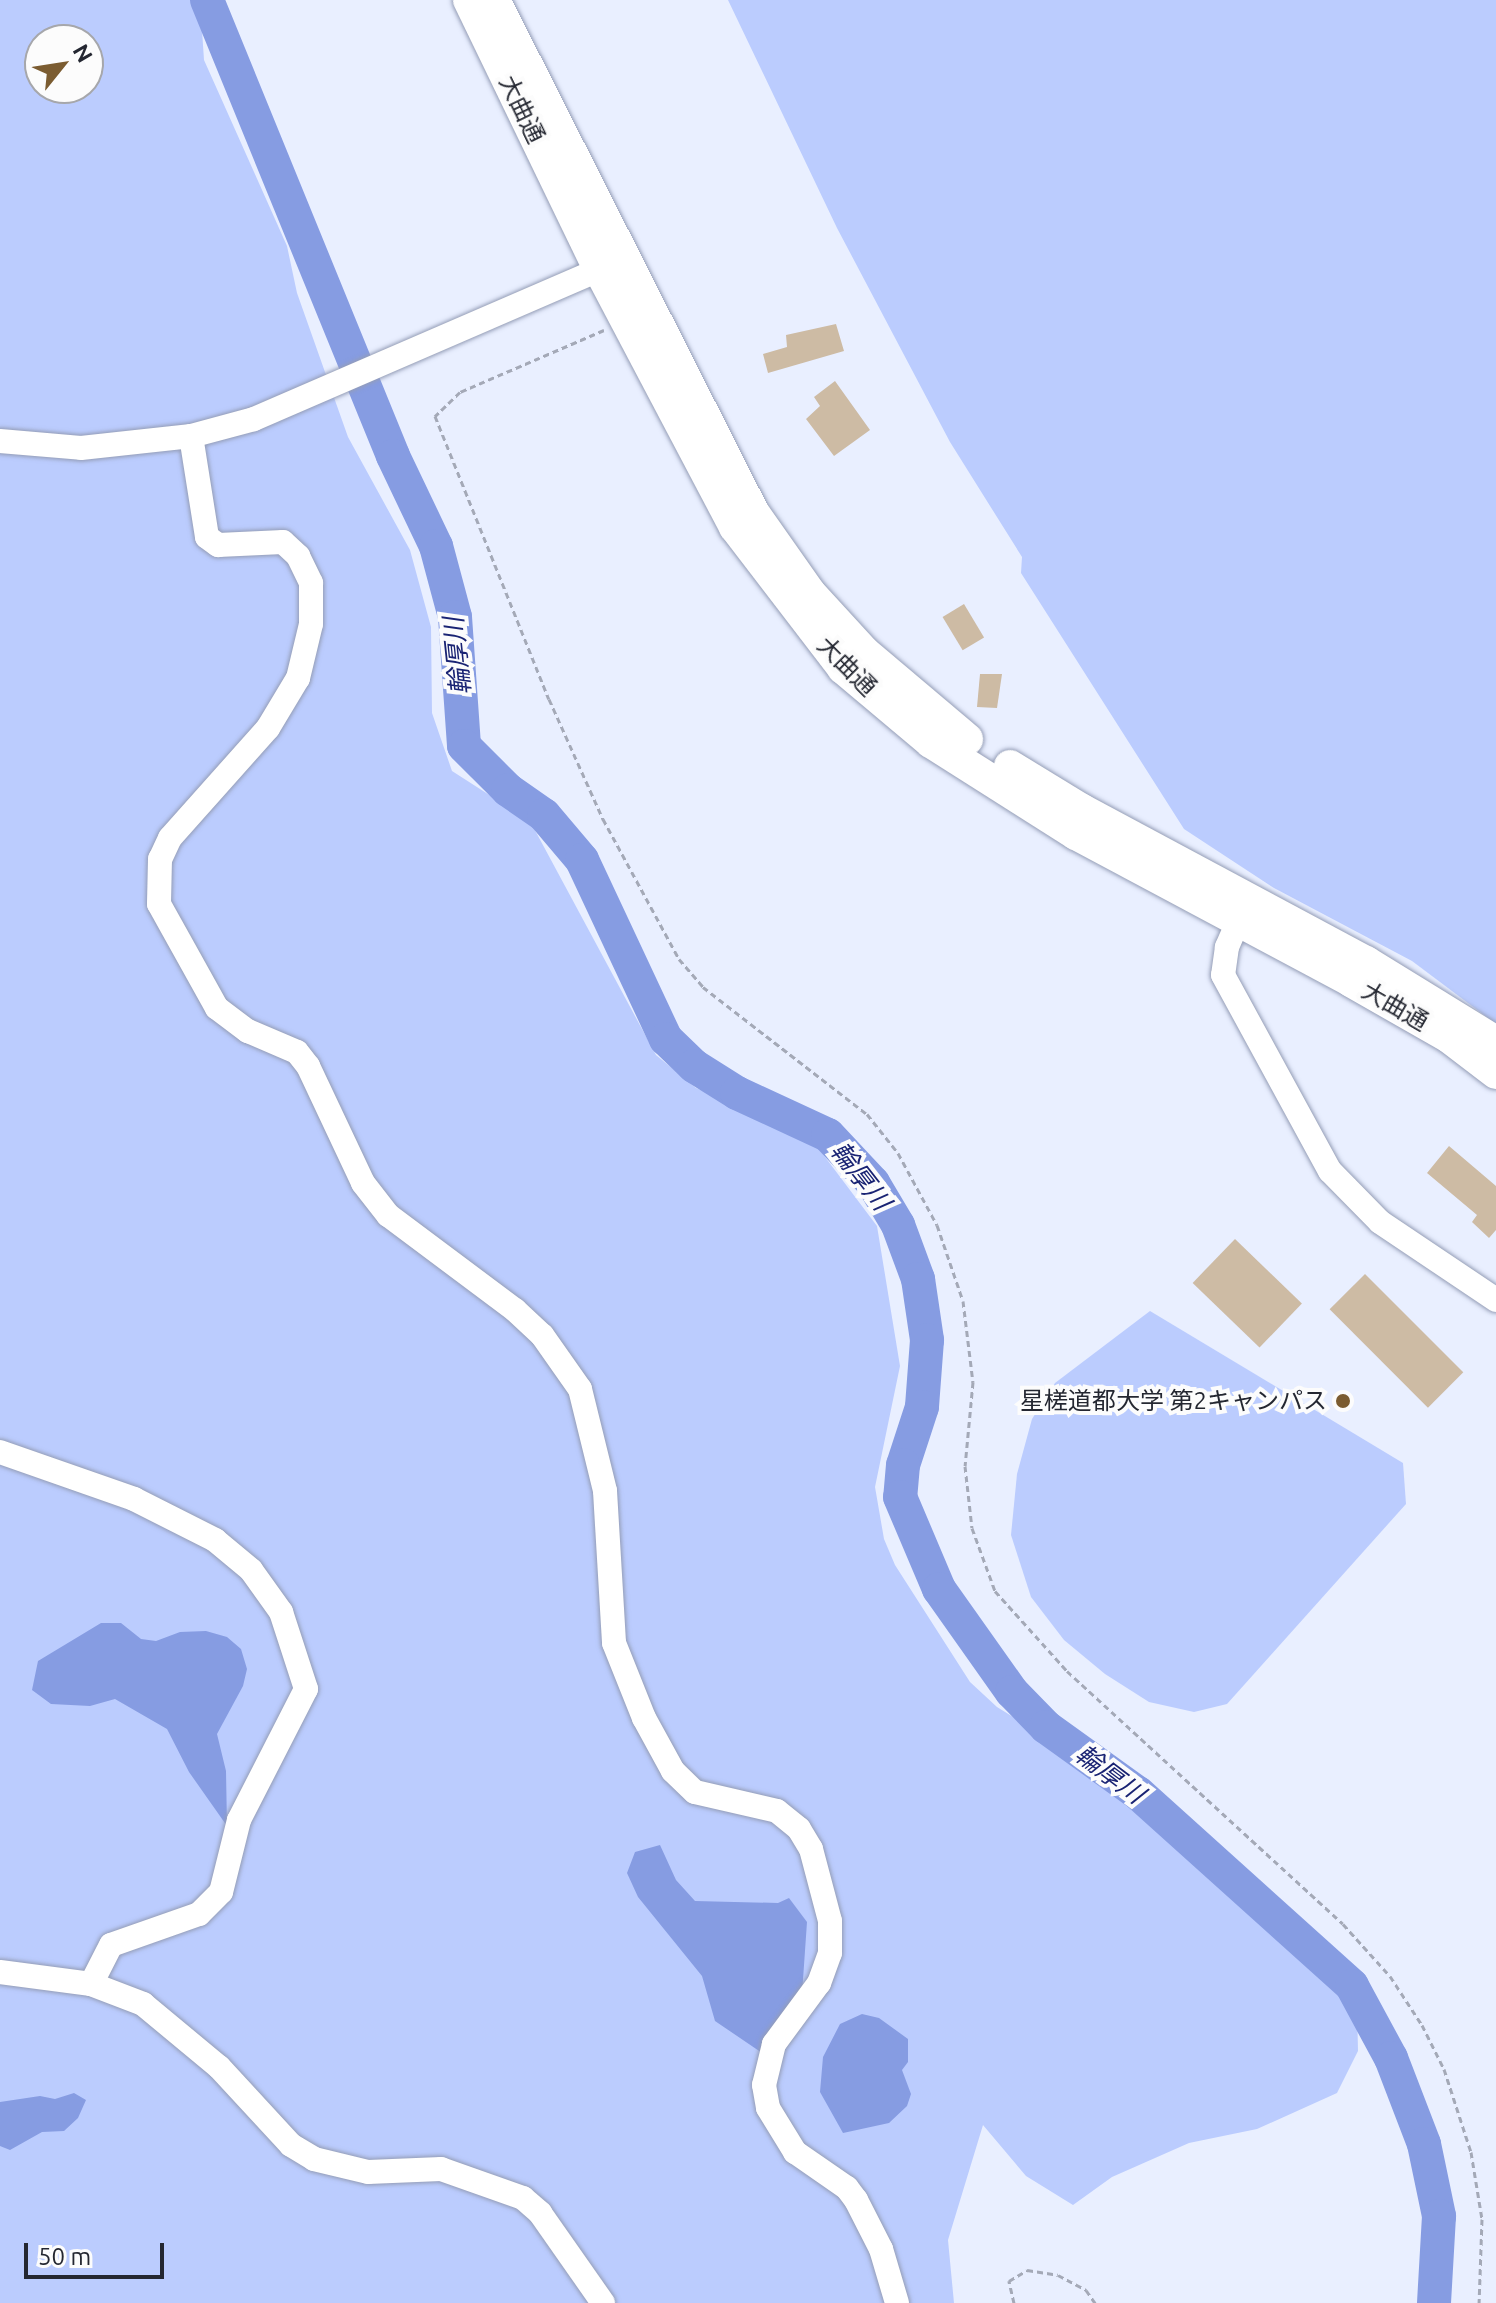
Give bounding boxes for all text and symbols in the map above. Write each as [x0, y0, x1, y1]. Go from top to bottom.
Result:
north arrow [24, 24, 104, 104]
text: N [69, 39, 98, 66]
street label: 大曲通 [493, 70, 551, 148]
water label: 輪厚川 [437, 616, 477, 696]
street label: 大曲通 [811, 630, 883, 702]
street label: 大曲通 [1357, 976, 1433, 1036]
water label: 輪厚川 [825, 1136, 897, 1216]
place label: 星槎道都大学 第2キャンパス [1020, 1387, 1327, 1415]
marker: 星槎道都大学 第2キャンパス [1334, 1392, 1352, 1410]
water label: 輪厚川 [1069, 1738, 1151, 1810]
scale bar [28, 2227, 168, 2277]
text: 50 m [38, 2243, 91, 2270]

